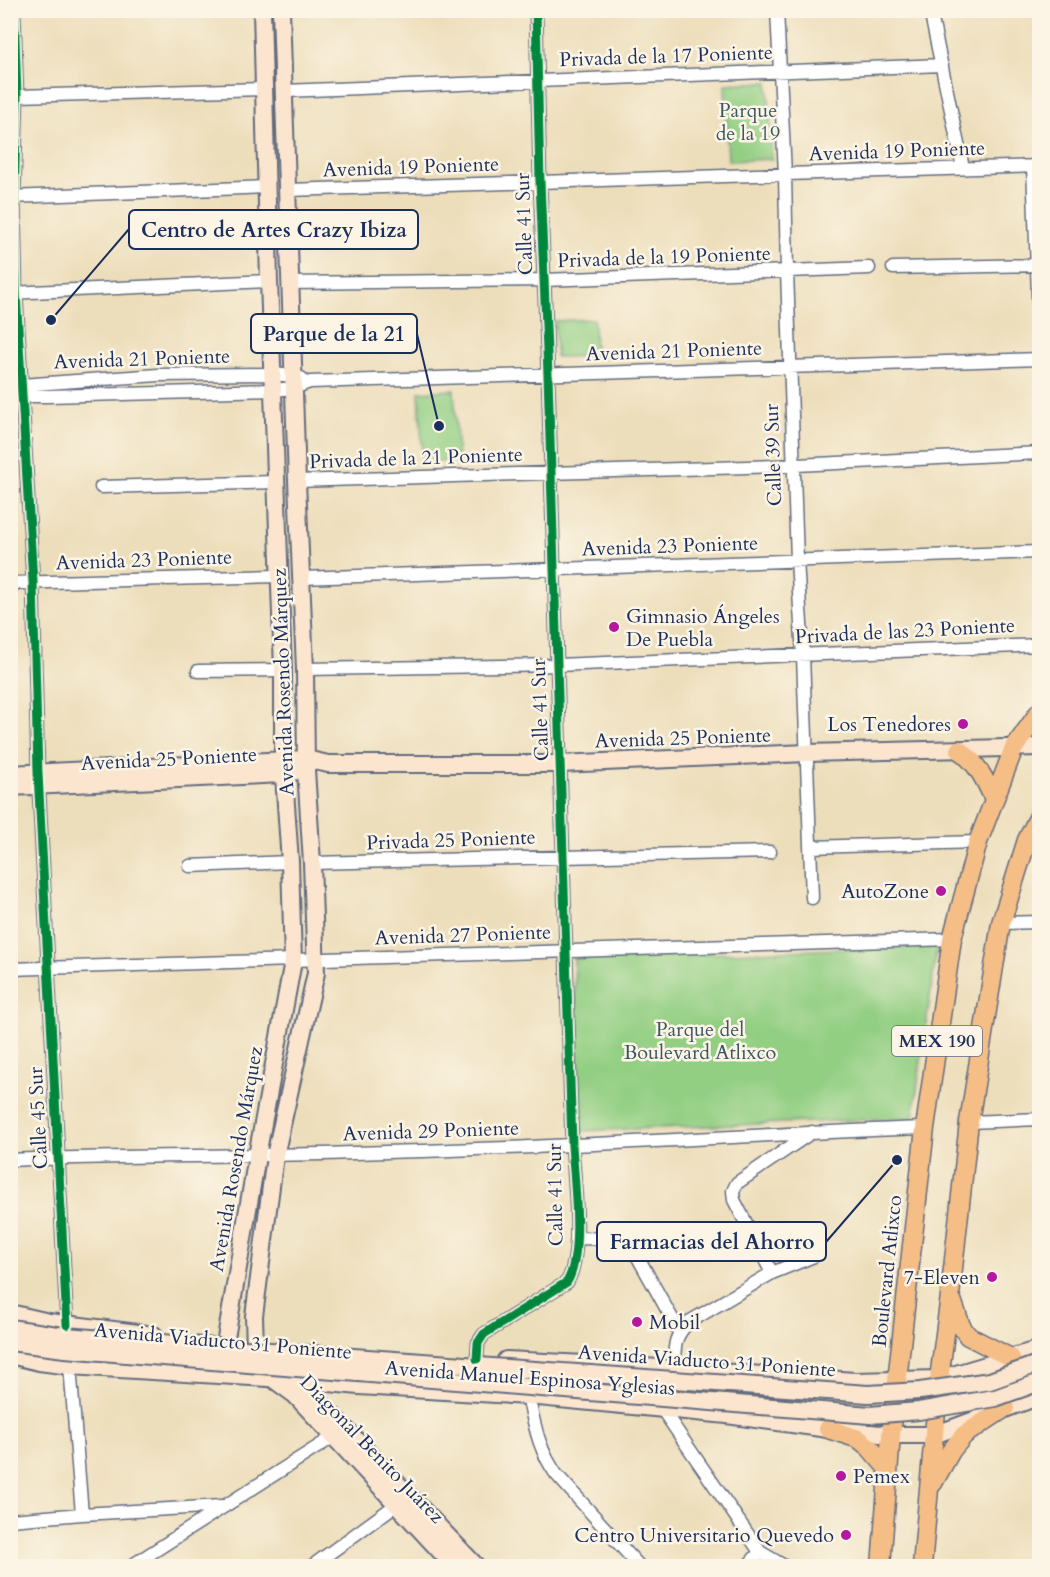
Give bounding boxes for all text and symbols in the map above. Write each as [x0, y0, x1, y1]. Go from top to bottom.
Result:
street label: Privada de la 17 Poniente [559, 39, 773, 73]
park label: Parque de la 19 [716, 97, 780, 147]
street label: Avenida 19 Poniente [808, 134, 986, 168]
street label: Avenida 19 Poniente [322, 150, 500, 184]
street label: Calle 41 Sur [509, 172, 539, 276]
callout: Centro de Artes Crazy Ibiza [129, 210, 418, 249]
text: Centro de Artes Crazy Ibiza [141, 216, 407, 245]
street label: Privada de la 19 Poniente [557, 240, 771, 274]
callout: Parque de la 21 [251, 314, 417, 353]
text: Parque de la 21 [263, 320, 405, 349]
street label: Avenida 21 Poniente [585, 334, 763, 368]
street label: Avenida 21 Poniente [53, 342, 231, 376]
street label: Calle 39 Sur [758, 403, 788, 507]
street label: Privada de la 21 Poniente [309, 441, 523, 475]
street label: Avenida 23 Poniente [581, 529, 759, 563]
street label: Avenida 23 Poniente [55, 543, 233, 577]
street label: Avenida Rosendo Márquez [266, 567, 300, 796]
place label: Gimnasio Ángeles De Puebla [626, 603, 780, 653]
street label: Privada de las 23 Poniente [794, 612, 1016, 650]
marker: Gimnasio Ángeles De Puebla [607, 620, 621, 634]
street label: Calle 41 Sur [525, 658, 555, 762]
place label: Los Tenedores [827, 711, 951, 738]
marker: Los Tenedores [956, 717, 970, 731]
street label: Avenida 25 Poniente [594, 721, 772, 755]
street label: Avenida 25 Poniente [80, 741, 258, 777]
street label: Privada 25 Poniente [366, 824, 536, 856]
place label: AutoZone [841, 878, 929, 905]
marker: AutoZone [934, 884, 948, 898]
street label: Avenida 27 Poniente [374, 918, 552, 952]
park label: Parque del Boulevard Atlixco [624, 1016, 777, 1066]
road number: MEX 190 [892, 1026, 982, 1056]
street label: Avenida Rosendo Márquez [203, 1044, 269, 1274]
street label: Calle 45 Sur [22, 1065, 54, 1170]
street label: Avenida 29 Poniente [342, 1114, 520, 1148]
street label: Calle 41 Sur [541, 1143, 569, 1247]
street label: Boulevard Atlixco [866, 1193, 908, 1348]
callout: Farmacias del Ahorro [597, 1222, 826, 1261]
text: Farmacias del Ahorro [609, 1228, 815, 1257]
place label: 7-Eleven [904, 1264, 981, 1291]
marker: 7-Eleven [985, 1270, 999, 1284]
place label: Mobil [649, 1309, 700, 1336]
marker: Mobil [630, 1315, 644, 1329]
street label: Avenida Viaducto 31 Poniente [93, 1316, 353, 1366]
street label: Avenida Viaducto 31 Poniente [577, 1339, 837, 1383]
street label: Avenida Manuel Espinosa Yglesias [384, 1354, 676, 1402]
street label: Diagonal Benito Juárez [294, 1369, 450, 1529]
place label: Pemex [853, 1463, 910, 1490]
marker: Pemex [834, 1469, 848, 1483]
place label: Centro Universitario Quevedo [574, 1522, 834, 1549]
marker: Centro Universitario Quevedo [839, 1528, 853, 1542]

